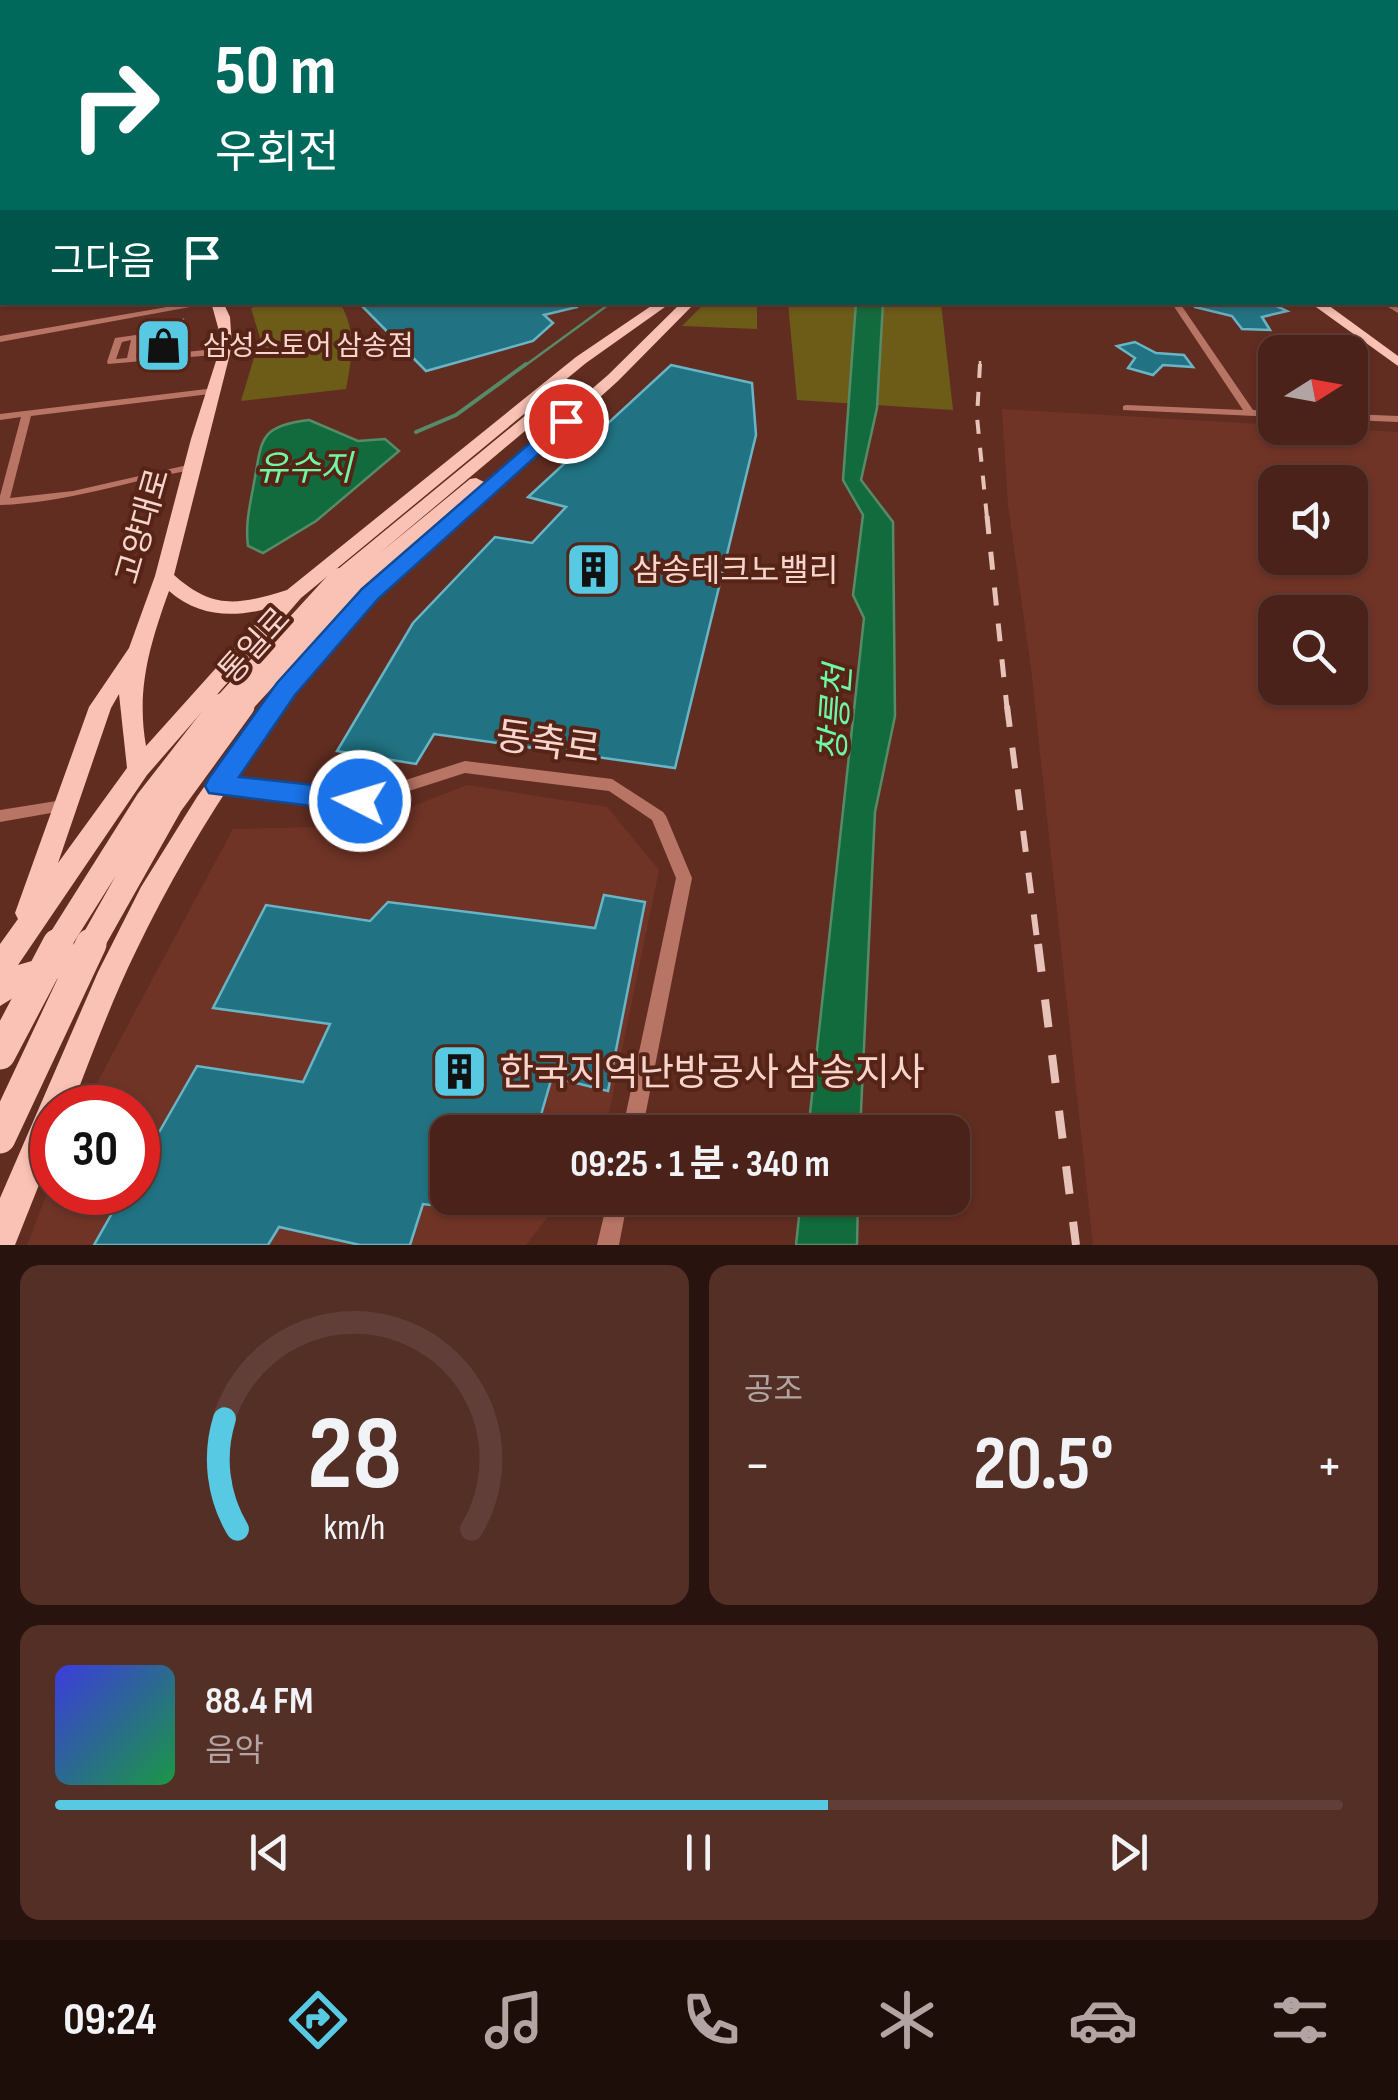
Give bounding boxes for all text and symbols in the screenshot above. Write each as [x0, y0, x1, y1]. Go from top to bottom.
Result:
text: 50 m [215, 30, 336, 114]
icon: right [50, 40, 180, 170]
text: 우회전 [215, 126, 339, 181]
icon: arrive [175, 230, 230, 285]
text: 그다음 [50, 240, 155, 285]
shop icon: 삼성스토어 삼송점 [134, 315, 194, 375]
place label: 삼성스토어 삼송점 [203, 330, 414, 363]
north arrow [1258, 335, 1368, 445]
map controls [1258, 335, 1368, 705]
pin [524, 379, 609, 464]
icon: arrive [539, 394, 594, 449]
water label: 유수지 [256, 448, 355, 491]
street label: 고양대로 [108, 464, 178, 588]
button: sound [1258, 465, 1368, 575]
building icon: 삼송테크노밸리 [563, 540, 623, 600]
place label: 삼송테크노밸리 [632, 552, 838, 591]
button: search [1258, 595, 1368, 705]
street label: 통일로 [211, 600, 299, 692]
water label: 창릉천 [812, 660, 862, 763]
street label: 동축로 [493, 714, 603, 773]
position arrow [308, 749, 412, 853]
building icon: 한국지역난방공사 삼송지사 [430, 1042, 490, 1102]
place label: 한국지역난방공사 삼송지사 [499, 1051, 925, 1096]
speed limit sign: 30 [30, 1085, 160, 1215]
text: 09:25 · 1 분 · 340 m [570, 1142, 830, 1187]
text: 공조 [744, 1371, 803, 1410]
text: 28 [307, 1393, 402, 1518]
text: 20.5° [973, 1420, 1114, 1511]
text: − [744, 1433, 771, 1500]
text: + [1316, 1433, 1343, 1500]
text: km/h [324, 1507, 385, 1550]
text: 88.4 FM [205, 1679, 313, 1724]
text: 음악 [205, 1732, 264, 1771]
icon: previous [242, 1825, 297, 1880]
icon: pause [671, 1825, 726, 1880]
icon: next [1101, 1825, 1156, 1880]
icon: directions [283, 1985, 353, 2055]
icon: music [479, 1985, 549, 2055]
icon: phone [676, 1985, 746, 2055]
icon: climate [872, 1985, 942, 2055]
icon: car [1068, 1985, 1138, 2055]
icon: filters [1265, 1985, 1335, 2055]
text: 09:24 [63, 1993, 156, 2048]

